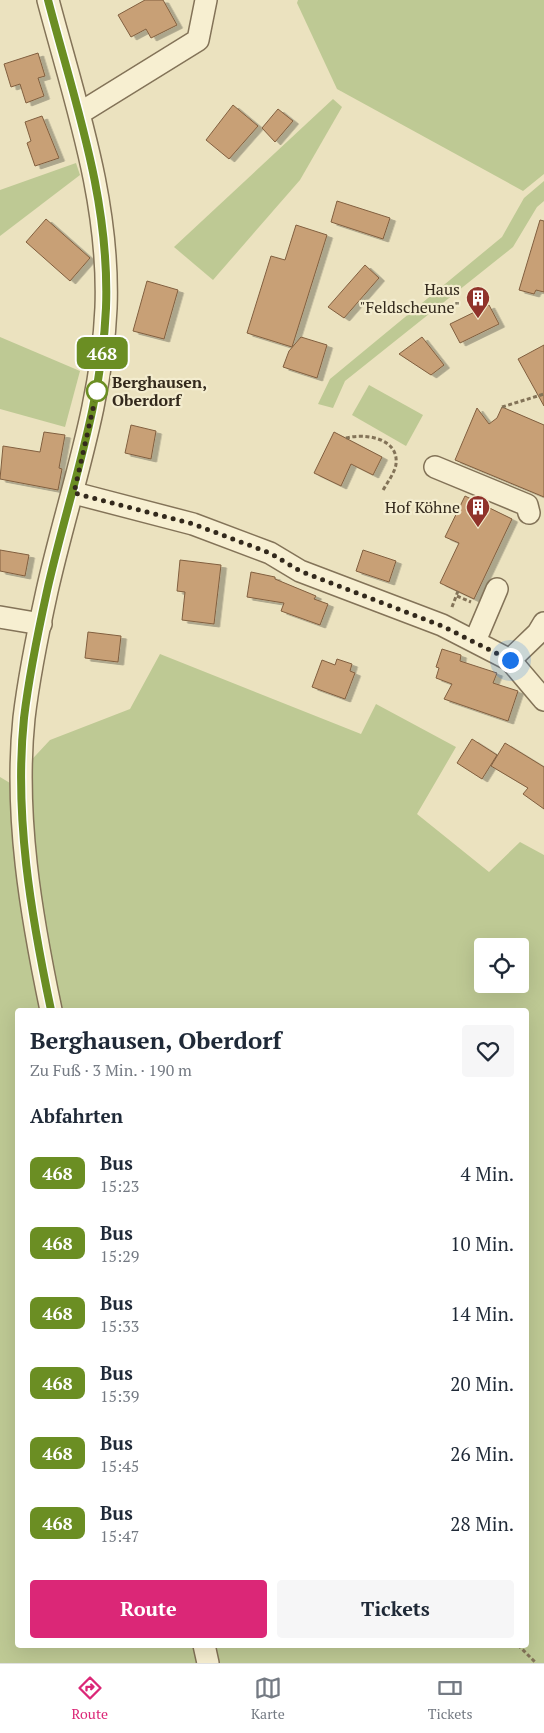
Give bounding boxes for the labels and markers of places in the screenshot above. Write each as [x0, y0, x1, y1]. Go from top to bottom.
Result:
place label: Haus "Feldscheune" [359, 278, 460, 318]
building icon: Haus "Feldscheune" [465, 285, 491, 319]
place label: Berghausen, Oberdorf [112, 371, 207, 411]
marker: Berghausen, Oberdorf [86, 380, 108, 402]
building icon: Hof Köhne [465, 494, 491, 528]
place label: Hof Köhne [385, 496, 460, 518]

